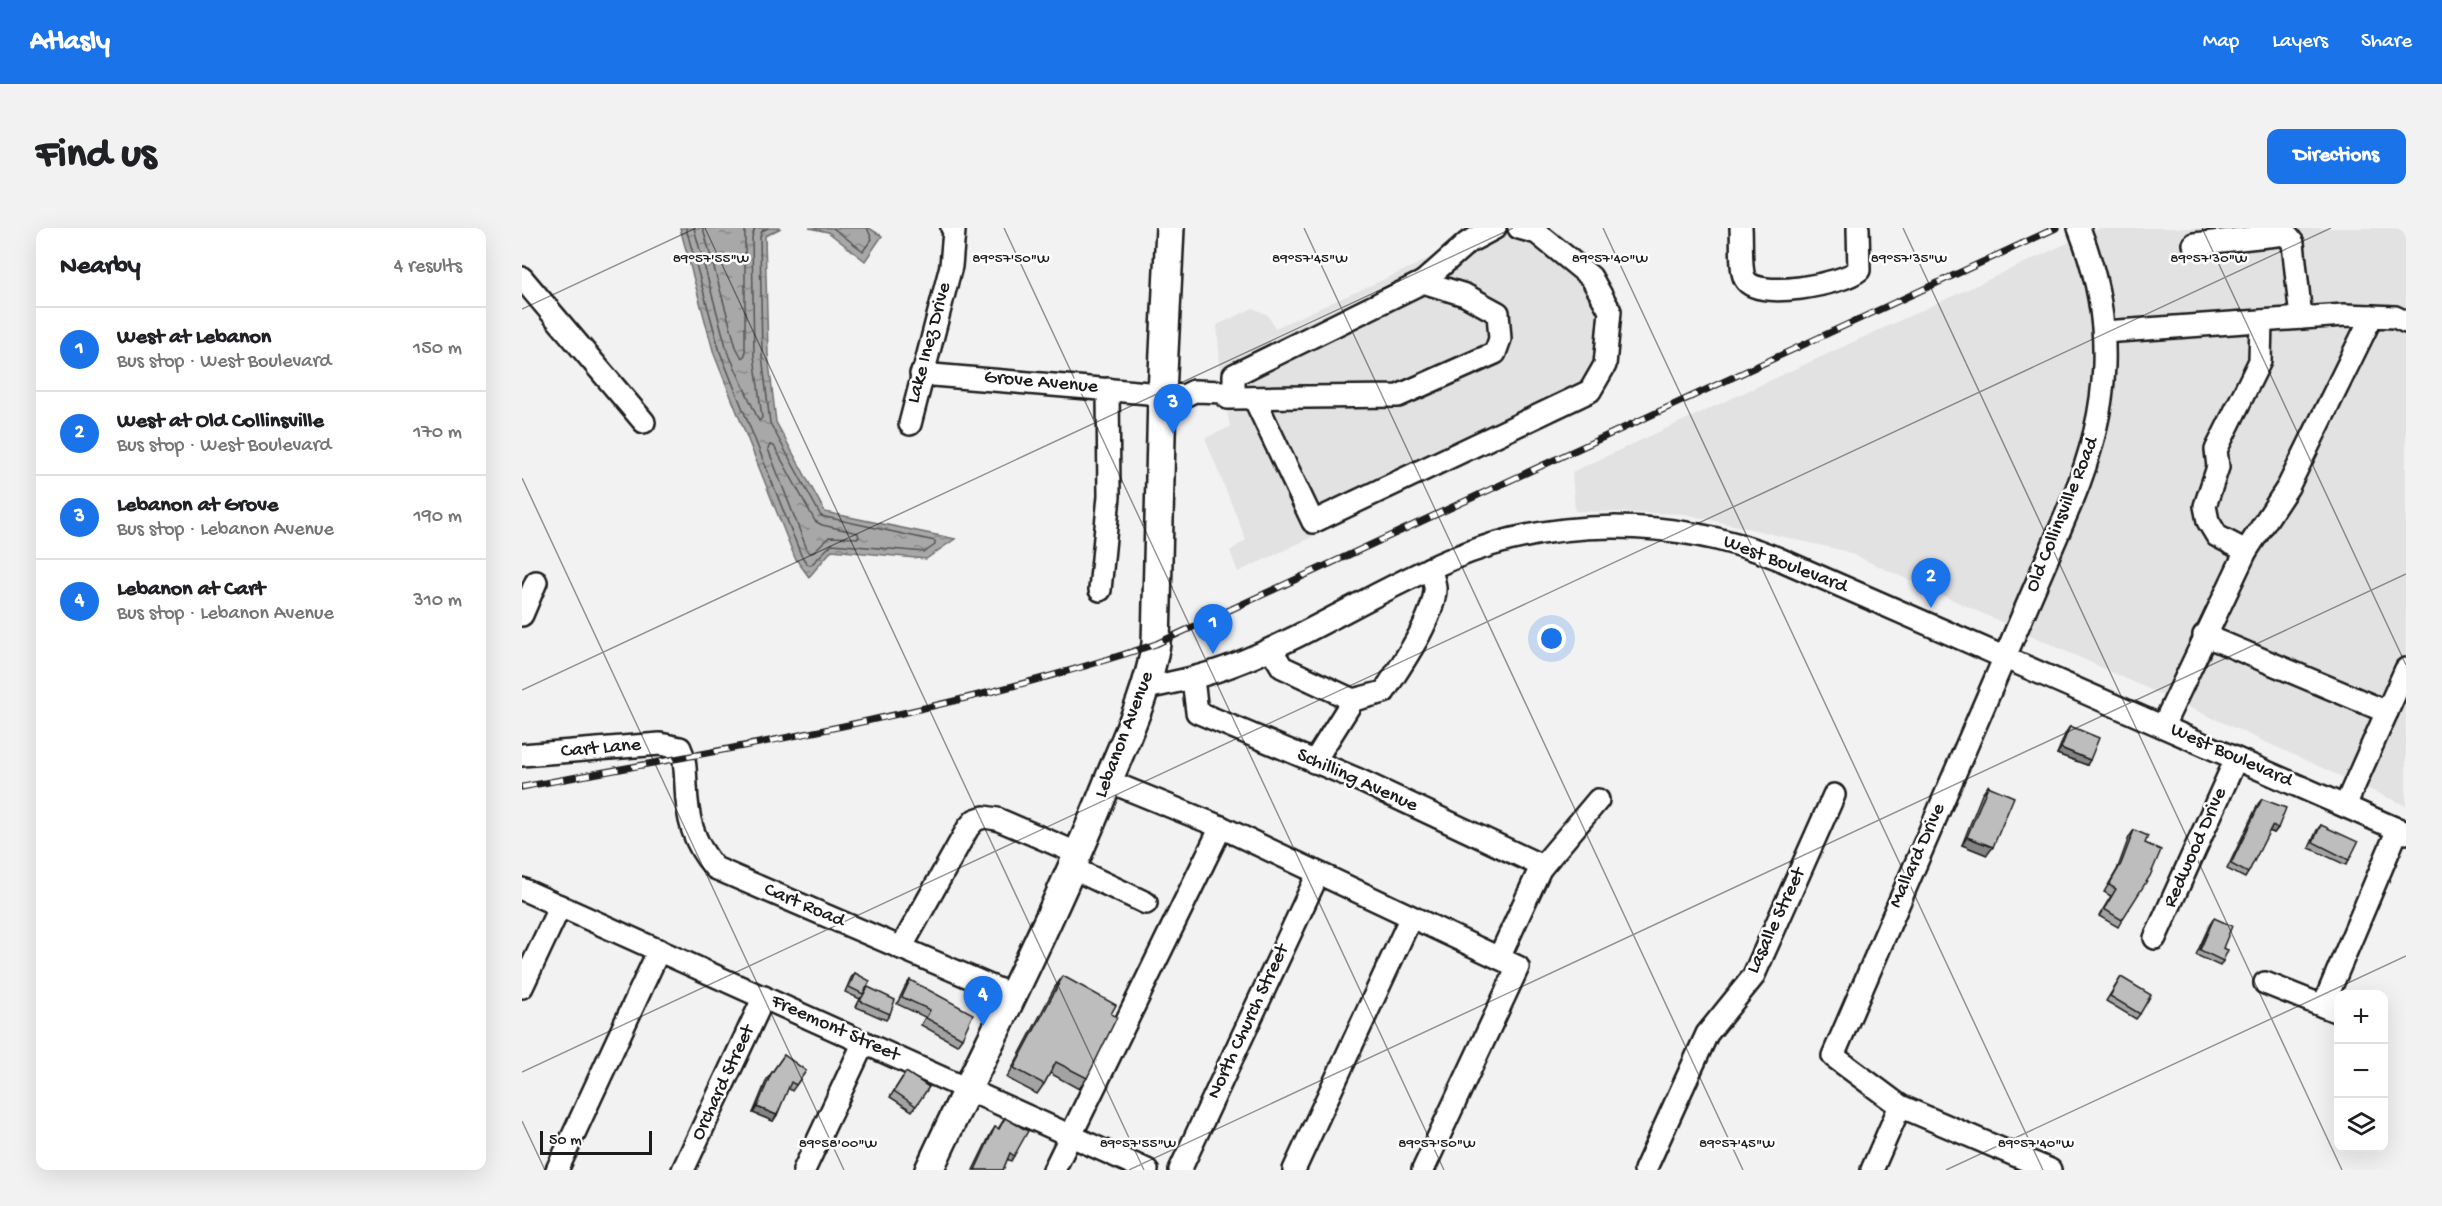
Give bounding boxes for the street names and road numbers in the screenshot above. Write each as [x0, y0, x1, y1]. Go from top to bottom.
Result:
street label: Lake Inez Drive [903, 279, 957, 406]
street label: Grove Avenue [983, 367, 1100, 399]
street label: Old Collinsville Road [2021, 432, 2105, 596]
street label: West Boulevard [1720, 531, 1852, 600]
street label: Lebanon Avenue [1090, 668, 1160, 801]
street label: West Boulevard [2166, 719, 2298, 794]
street label: Cart Lane [560, 734, 643, 764]
street label: Schilling Avenue [1293, 744, 1422, 818]
street label: Redwood Drive [2159, 784, 2233, 912]
street label: Mallard Drive [1885, 800, 1952, 912]
street label: Lasalle Street [1742, 863, 1812, 978]
street label: Cart Road [760, 879, 850, 934]
street label: North Church Street [1203, 939, 1296, 1103]
street label: Freemont Street [766, 990, 905, 1068]
street label: Orchard Street [687, 1020, 762, 1144]

